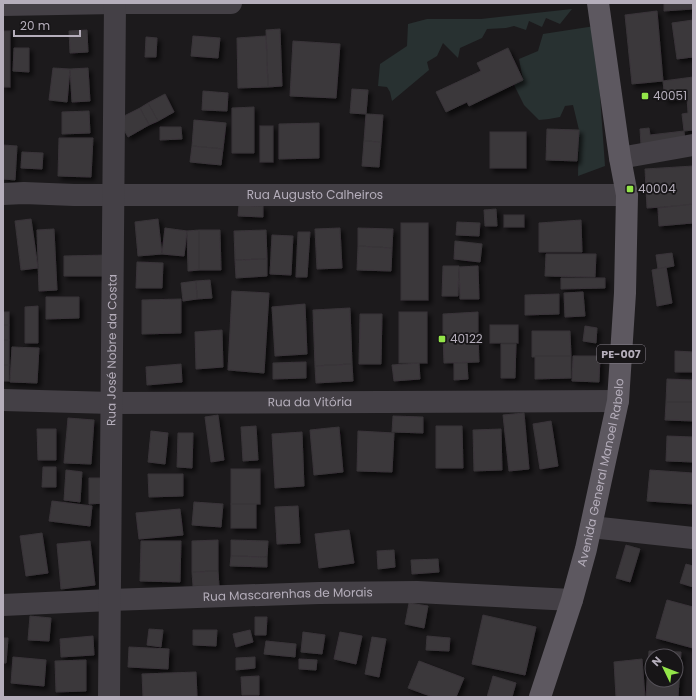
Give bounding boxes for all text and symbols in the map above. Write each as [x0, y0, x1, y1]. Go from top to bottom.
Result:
scale bar [14, 12, 80, 38]
text: 20 m [20, 17, 50, 34]
place label: 40051 [653, 87, 687, 104]
marker: 40051 [640, 91, 650, 101]
place label: 40004 [638, 180, 676, 197]
marker: 40004 [625, 184, 635, 194]
street label: Rua Augusto Calheiros [247, 186, 383, 203]
street label: Rua José Nobre da Costa [102, 274, 121, 426]
place label: 40122 [450, 330, 483, 347]
marker: 40122 [437, 334, 447, 344]
road number: PE-007 [597, 345, 645, 363]
street label: Avenida General Manoel Rabelo [573, 377, 627, 569]
street label: Rua da Vitória [268, 393, 352, 410]
street label: Rua Mascarenhas de Morais [202, 583, 373, 605]
north arrow [644, 648, 684, 688]
text: N [648, 653, 665, 670]

